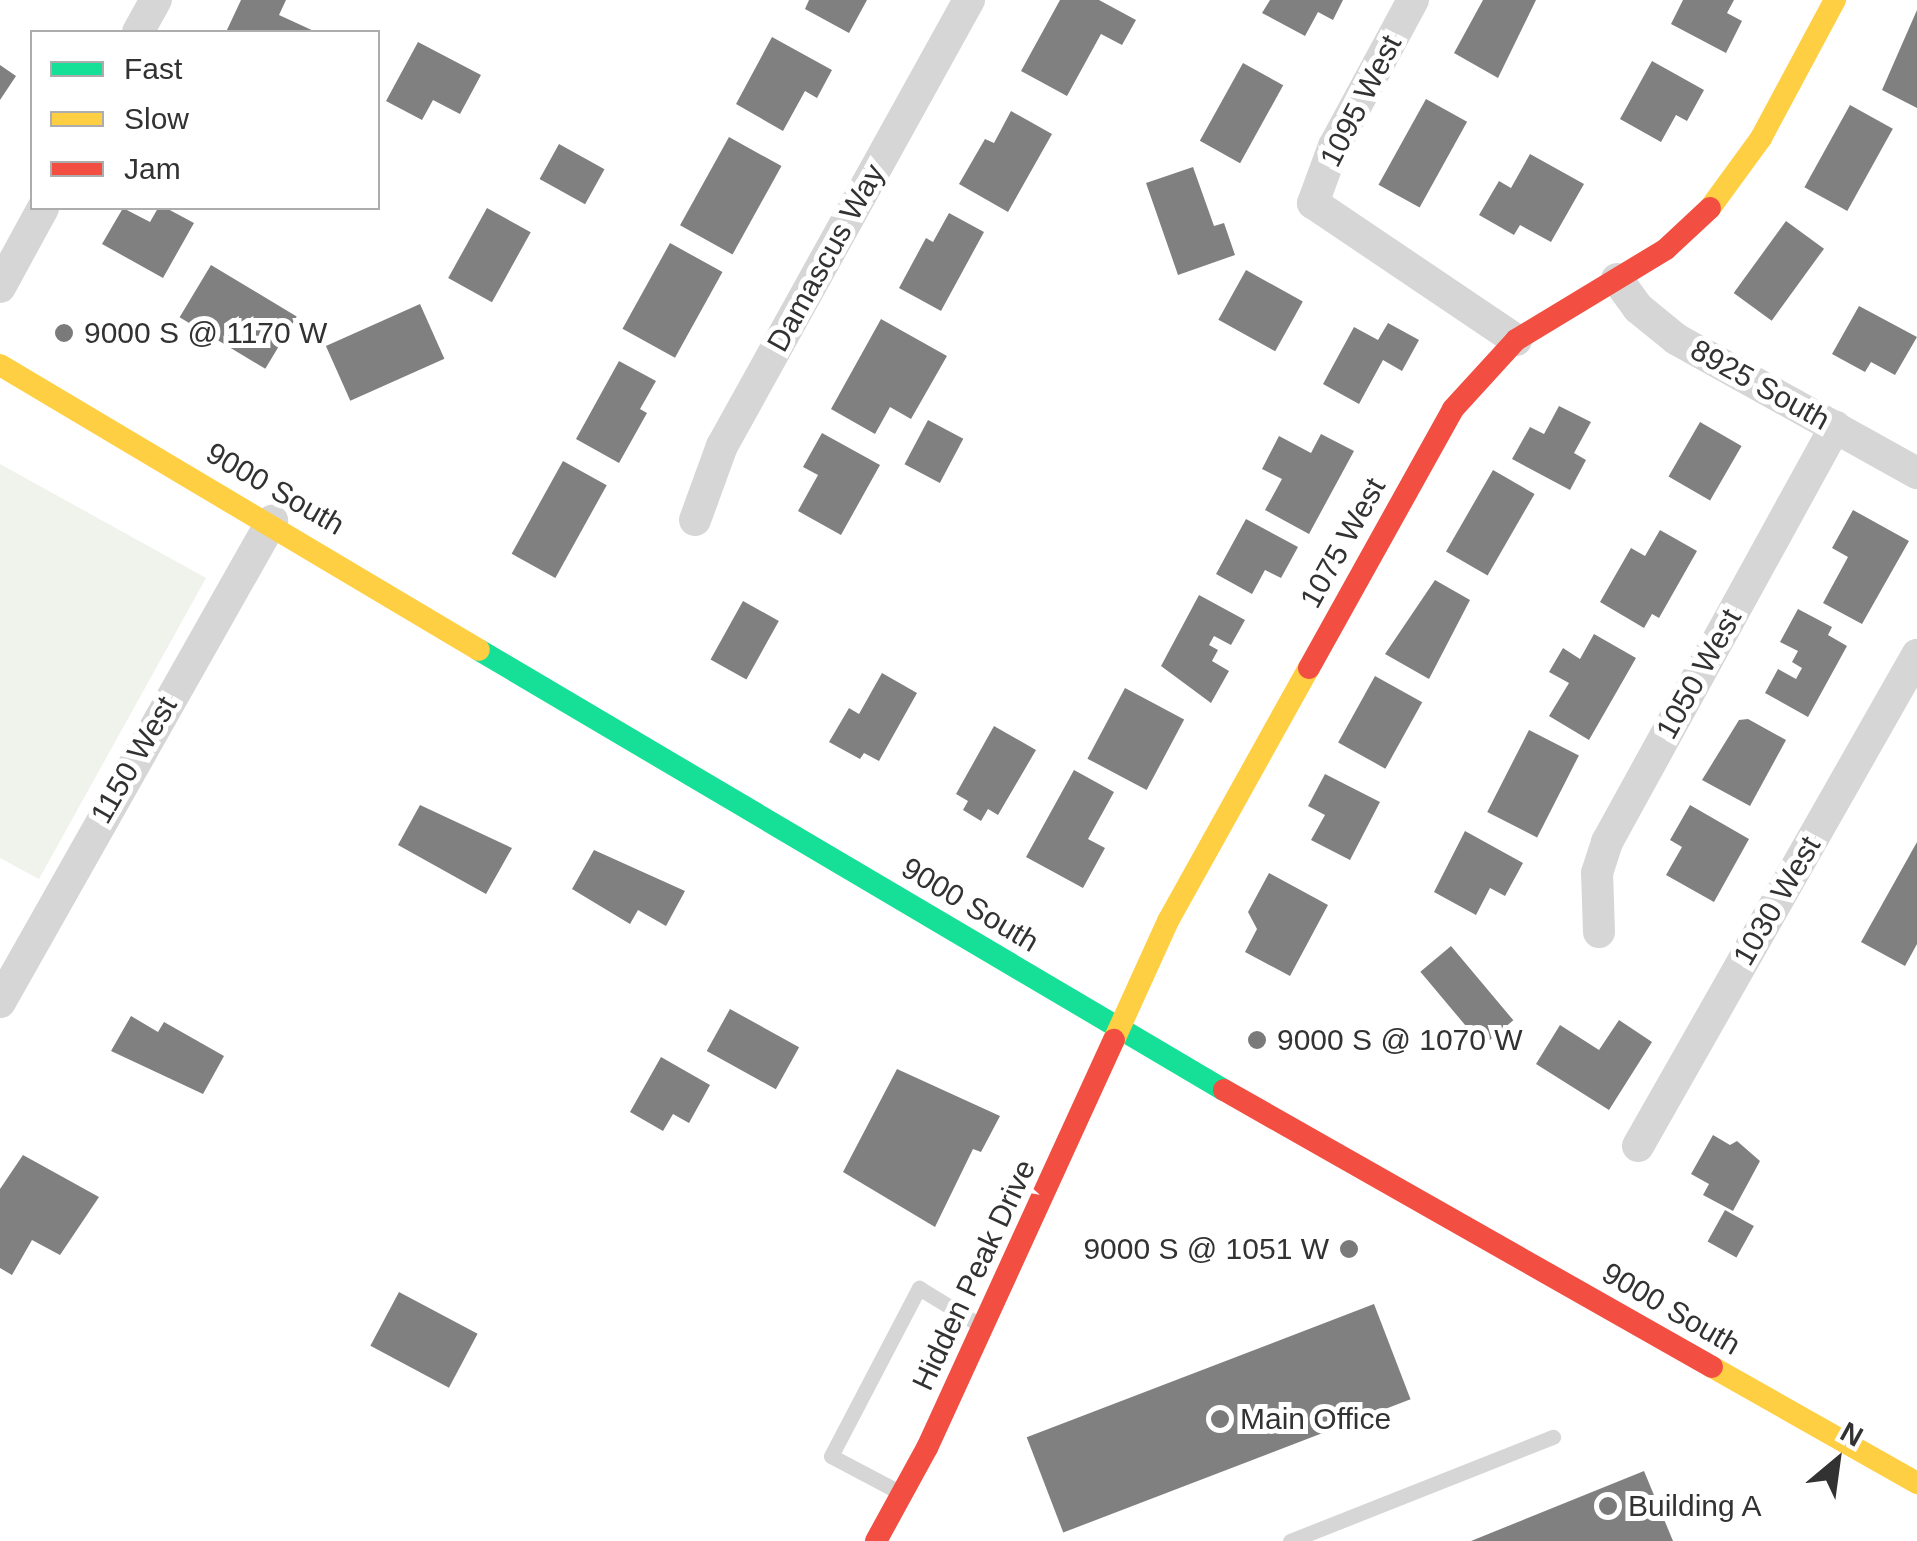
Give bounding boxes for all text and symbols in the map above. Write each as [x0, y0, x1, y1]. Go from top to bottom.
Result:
street label: 1095 West [1313, 29, 1409, 173]
legend [30, 30, 380, 210]
text: Fast [124, 52, 182, 85]
text: Slow [124, 102, 189, 135]
text: Jam [124, 152, 181, 185]
street label: Damascus Way [760, 158, 892, 358]
place label: 9000 S @ 1170 W [84, 315, 327, 351]
marker: 9000 S @ 1170 W [53, 322, 75, 344]
street label: 8925 South [1684, 332, 1836, 438]
street label: 9000 South [200, 435, 350, 543]
street label: 1075 West [1293, 472, 1393, 614]
street label: 1050 West [1649, 603, 1749, 745]
street label: 1150 West [83, 690, 185, 830]
street label: 1030 West [1726, 830, 1828, 972]
street label: 9000 South [895, 850, 1045, 960]
place label: 9000 S @ 1070 W [1277, 1022, 1523, 1058]
marker: 9000 S @ 1070 W [1246, 1029, 1268, 1051]
street label: Hidden Peak Drive [905, 1154, 1043, 1396]
place label: 9000 S @ 1051 W [1083, 1231, 1329, 1267]
marker: 9000 S @ 1051 W [1338, 1238, 1360, 1260]
street label: 9000 South [1596, 1255, 1746, 1363]
place label: Main Office [1240, 1401, 1391, 1437]
marker: Main Office [1209, 1408, 1231, 1430]
north arrow [1787, 1411, 1887, 1511]
text: N [1835, 1416, 1868, 1453]
place label: Building A [1628, 1488, 1763, 1524]
marker: Building A [1597, 1495, 1619, 1517]

